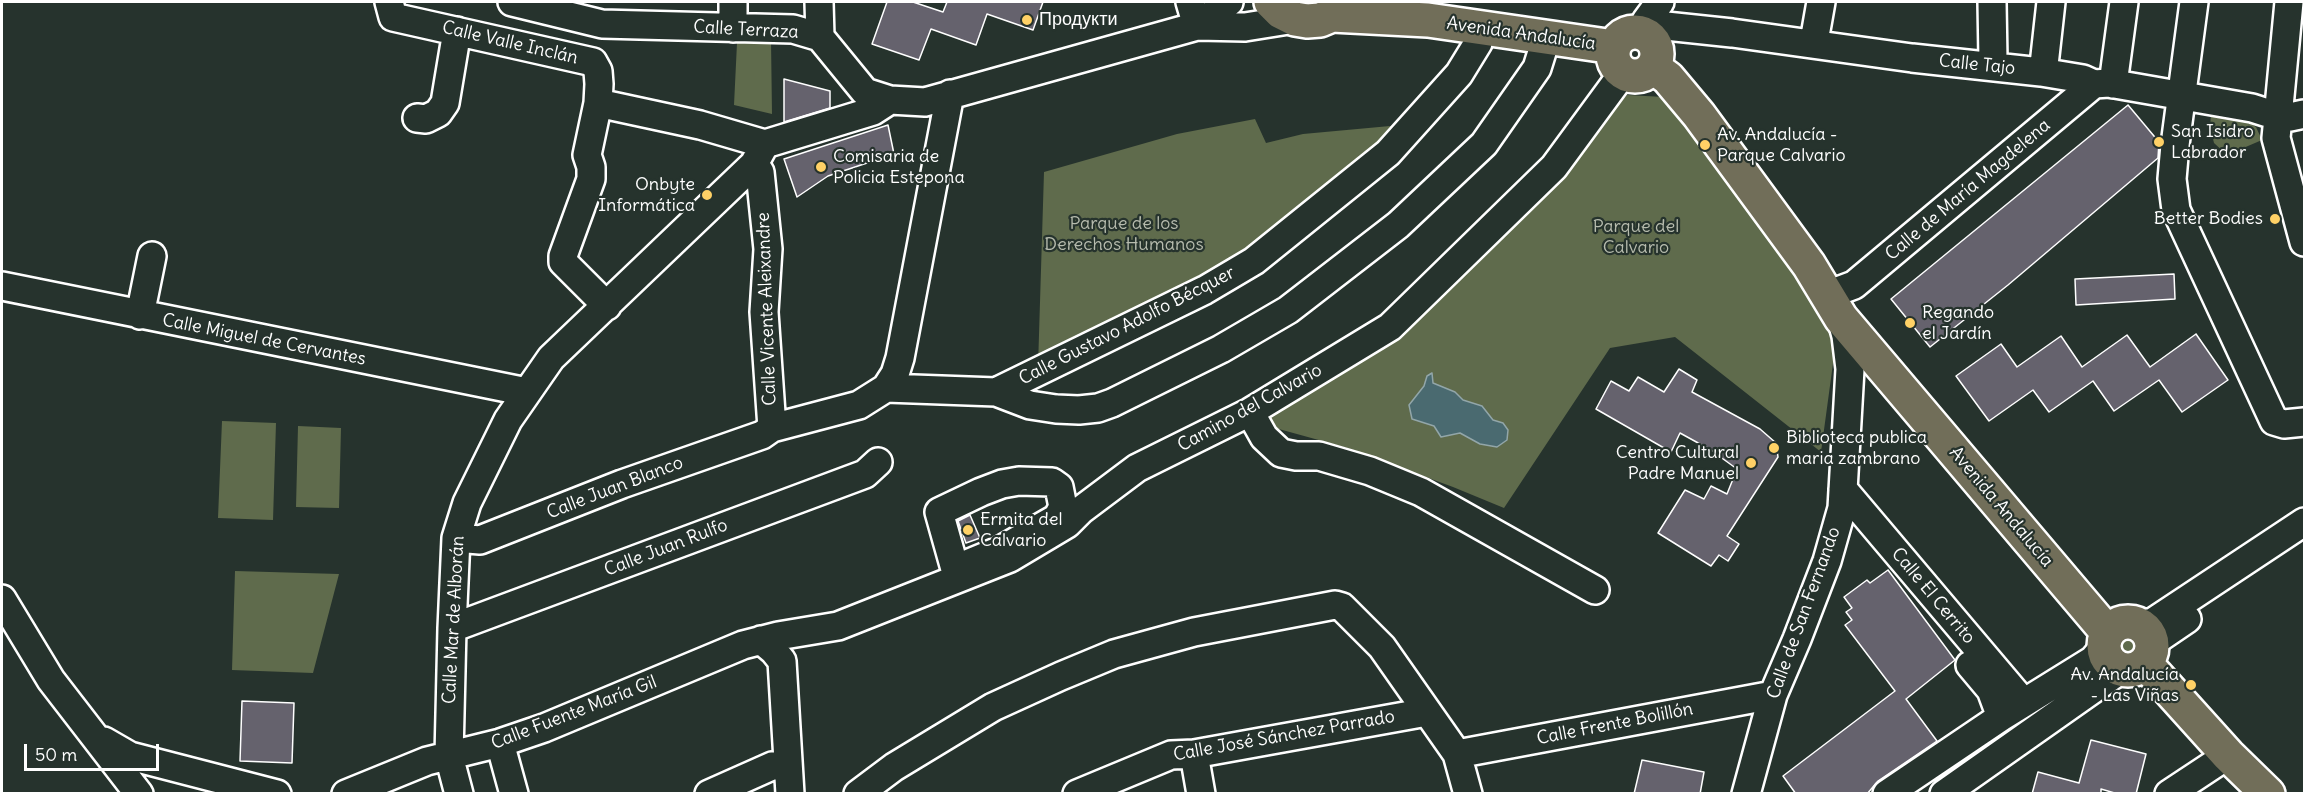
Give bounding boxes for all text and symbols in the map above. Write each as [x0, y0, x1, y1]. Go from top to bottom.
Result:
place label: Продукти [1039, 9, 1117, 31]
marker: Продукти [1020, 13, 1034, 27]
street label: Avenida Andalucía [1445, 13, 1597, 55]
street label: Calle Terraza [693, 16, 799, 44]
street label: Calle Valle Inclán [440, 17, 580, 69]
street label: Calle Tajo [1938, 50, 2016, 80]
street label: Calle de María Magdelena [1881, 115, 2055, 265]
place label: San Isidro Labrador [2171, 121, 2254, 164]
place label: Av. Andalucía - Parque Calvario [1717, 124, 1846, 166]
marker: San Isidro Labrador [2152, 135, 2166, 149]
marker: Av. Andalucía - Parque Calvario [1698, 138, 1712, 152]
place label: Comisaria de Policia Estepona [833, 146, 965, 188]
marker: Comisaria de Policia Estepona [814, 160, 828, 174]
place label: Onbyte Informática [598, 174, 695, 216]
marker: Onbyte Informática [700, 188, 714, 202]
place label: Better Bodies [2154, 208, 2263, 230]
street label: Calle Vicente Aleixandre [753, 212, 781, 406]
marker: Better Bodies [2268, 212, 2282, 226]
park label: Parque de los Derechos Humanos [1044, 213, 1204, 256]
park label: Parque del Calvario [1593, 216, 1679, 258]
street label: Calle Gustavo Adolfo Bécquer [1015, 262, 1239, 390]
place label: Regando el Jardín [1922, 302, 1994, 344]
street label: Calle Miguel de Cervantes [160, 310, 368, 370]
marker: Regando el Jardín [1903, 316, 1917, 330]
street label: Camino del Calvario [1174, 359, 1326, 457]
place label: Biblioteca publica maria zambrano [1786, 427, 1927, 470]
marker: Biblioteca publica maria zambrano [1767, 441, 1781, 455]
place label: Centro Cultural Padre Manuel [1616, 442, 1739, 484]
street label: Avenida Andalucía [1944, 443, 2058, 571]
street label: Calle Juan Blanco [544, 452, 686, 524]
marker: Centro Cultural Padre Manuel [1744, 456, 1758, 470]
place label: Ermita del Calvario [980, 509, 1062, 552]
street label: Calle Juan Rulfo [601, 515, 731, 581]
marker: Ermita del Calvario [961, 523, 975, 537]
street label: Calle de San Fernando [1763, 524, 1845, 702]
street label: Calle Mar de Alborán [439, 535, 469, 705]
street label: Calle El Cerrito [1887, 544, 1979, 648]
place label: Av. Andalucía - Las Viñas [2070, 664, 2179, 706]
street label: Calle Fuente María Gil [488, 671, 660, 755]
marker: Av. Andalucía - Las Viñas [2184, 678, 2198, 692]
street label: Calle Frente Bolillón [1535, 698, 1695, 750]
street label: Calle José Sánchez Parrado [1172, 706, 1396, 766]
scale bar [27, 732, 162, 770]
text: 50 m [35, 743, 77, 766]

